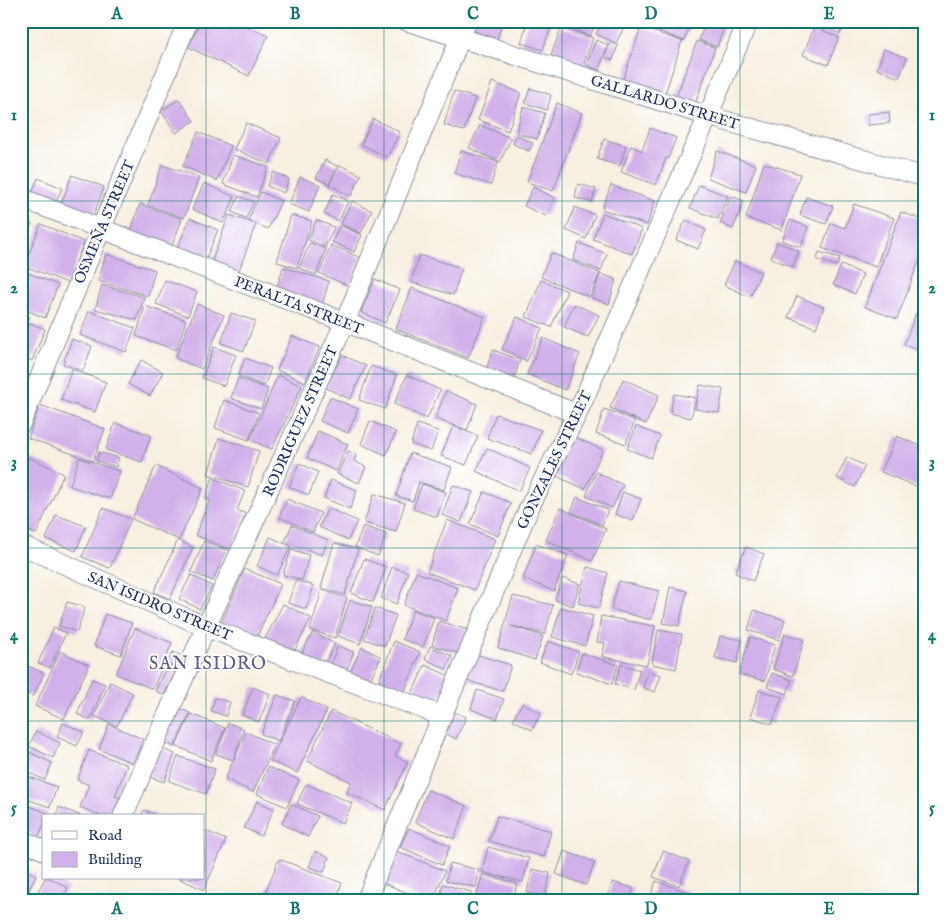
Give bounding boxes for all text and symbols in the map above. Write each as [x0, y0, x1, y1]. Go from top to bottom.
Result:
text: A [111, 5, 124, 25]
text: B [290, 5, 301, 25]
text: C [467, 5, 479, 25]
text: D [645, 5, 658, 25]
text: E [823, 5, 835, 25]
street label: GALLARDO STREET [588, 71, 741, 134]
text: 1 [11, 106, 17, 126]
text: 1 [929, 106, 935, 126]
street label: OSMEÑA STREET [70, 158, 139, 287]
street label: PERALTA STREET [232, 272, 366, 339]
text: 2 [10, 279, 18, 299]
text: 2 [928, 279, 936, 299]
street label: RODRIGUEZ STREET [259, 343, 342, 500]
street label: GONZALES STREET [513, 388, 596, 532]
text: 3 [11, 453, 17, 473]
text: 3 [929, 453, 935, 473]
street label: SAN ISIDRO STREET [85, 567, 235, 646]
text: 4 [10, 626, 19, 646]
text: 4 [928, 626, 937, 646]
district label: SAN ISIDRO [149, 653, 267, 676]
text: 5 [11, 799, 17, 819]
text: 5 [929, 799, 935, 819]
legend [42, 814, 205, 880]
text: Road [88, 826, 123, 845]
text: Building [88, 850, 143, 869]
text: A [111, 900, 124, 920]
text: B [290, 900, 301, 920]
text: C [467, 900, 479, 920]
text: D [645, 900, 658, 920]
text: E [823, 900, 835, 920]

